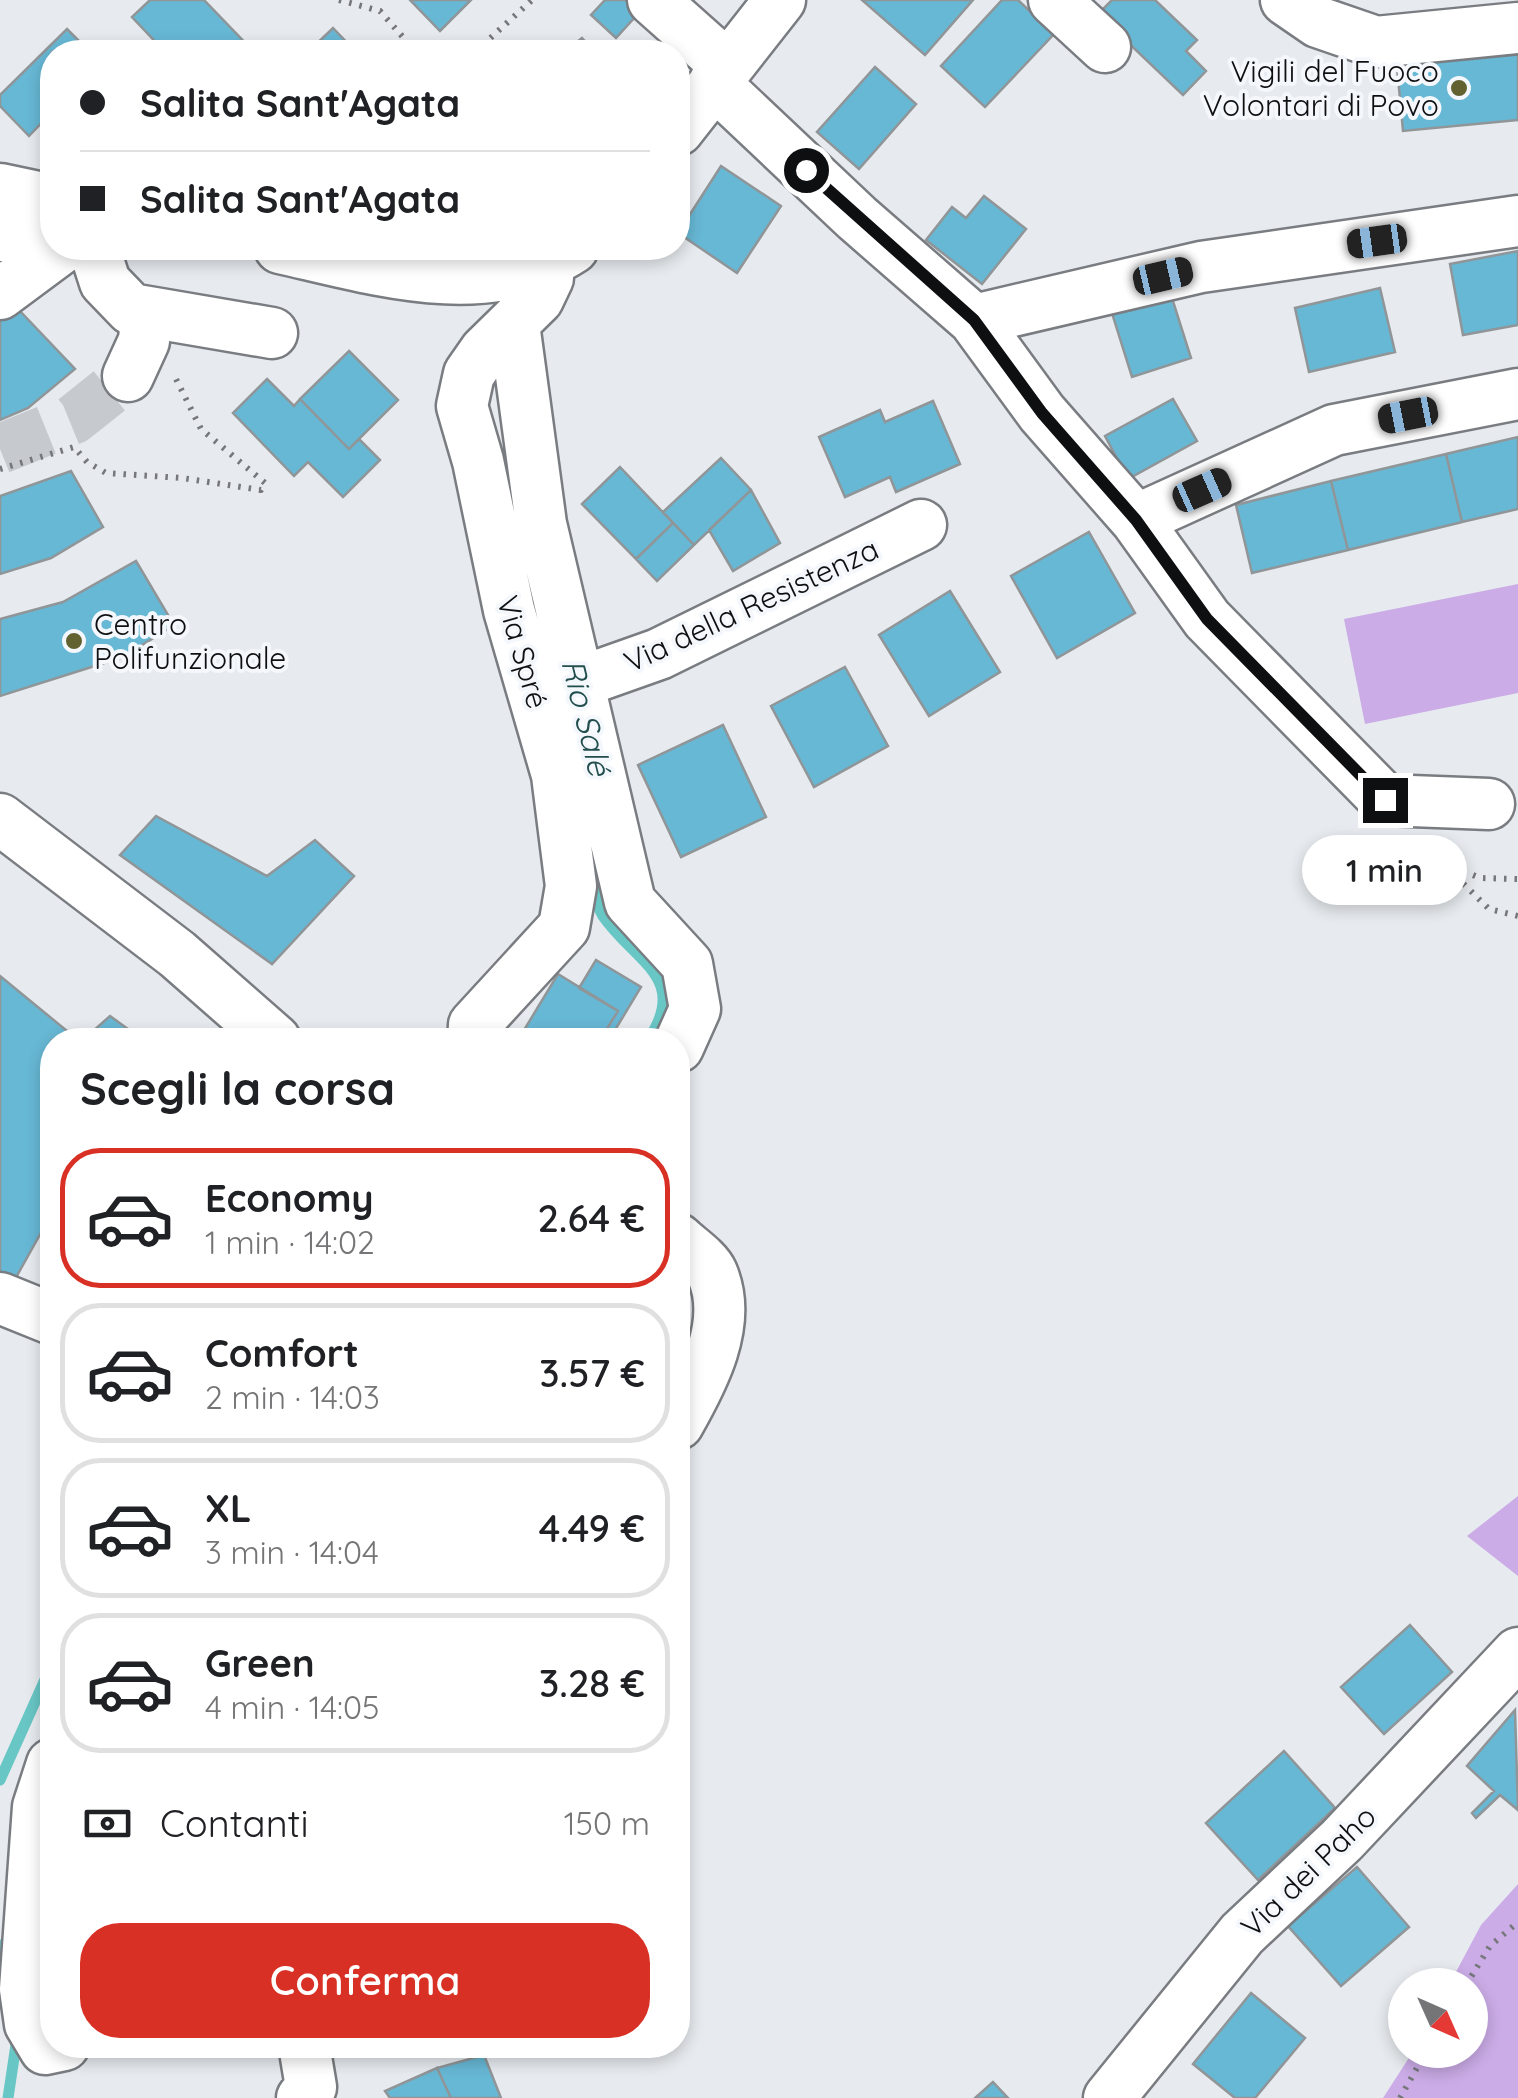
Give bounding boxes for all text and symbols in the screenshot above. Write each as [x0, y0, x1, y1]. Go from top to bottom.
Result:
place label: Vigili del Fuoco Volontari di Povo [1203, 52, 1439, 124]
marker: Vigili del Fuoco Volontari di Povo [1448, 77, 1470, 99]
text: Salita Sant'Agata [140, 79, 460, 127]
route start [784, 148, 829, 193]
text: Salita Sant'Agata [140, 175, 460, 223]
car [1345, 222, 1409, 260]
car [1130, 255, 1196, 297]
car [1376, 395, 1440, 435]
car [1168, 464, 1236, 516]
street label: Via della Resistenza [618, 529, 884, 681]
street label: Via Spré [489, 591, 557, 713]
place label: Centro Polifunzionale [94, 605, 286, 677]
marker: Centro Polifunzionale [63, 630, 85, 652]
water label: Rio Salé [553, 654, 621, 781]
route end [1363, 778, 1408, 823]
callout: 1 min [1302, 835, 1468, 905]
text: 1 min [1346, 850, 1423, 890]
text: Scegli la corsa [80, 1060, 395, 1116]
icon: car [85, 1173, 175, 1263]
text: Economy [205, 1174, 374, 1222]
text: 2.64 € [537, 1194, 645, 1242]
text: 1 min · 14:02 [205, 1222, 375, 1262]
icon: car [85, 1328, 175, 1418]
text: Comfort [205, 1329, 359, 1377]
text: 3.57 € [539, 1349, 645, 1397]
text: 2 min · 14:03 [205, 1377, 380, 1417]
icon: car [85, 1483, 175, 1573]
text: XL [205, 1484, 251, 1532]
text: 4.49 € [539, 1504, 645, 1552]
text: 3 min · 14:04 [205, 1532, 379, 1572]
icon: car [85, 1638, 175, 1728]
text: Green [205, 1639, 315, 1687]
text: 3.28 € [539, 1659, 645, 1707]
text: 4 min · 14:05 [205, 1687, 380, 1727]
icon: cash [80, 1796, 135, 1851]
street label: Via dei Paho [1232, 1797, 1384, 1945]
text: Contanti [160, 1799, 309, 1847]
text: 150 m [564, 1803, 650, 1843]
button: Conferma [80, 1923, 650, 2038]
north arrow [1388, 1968, 1488, 2068]
map controls [1388, 1968, 1488, 2068]

